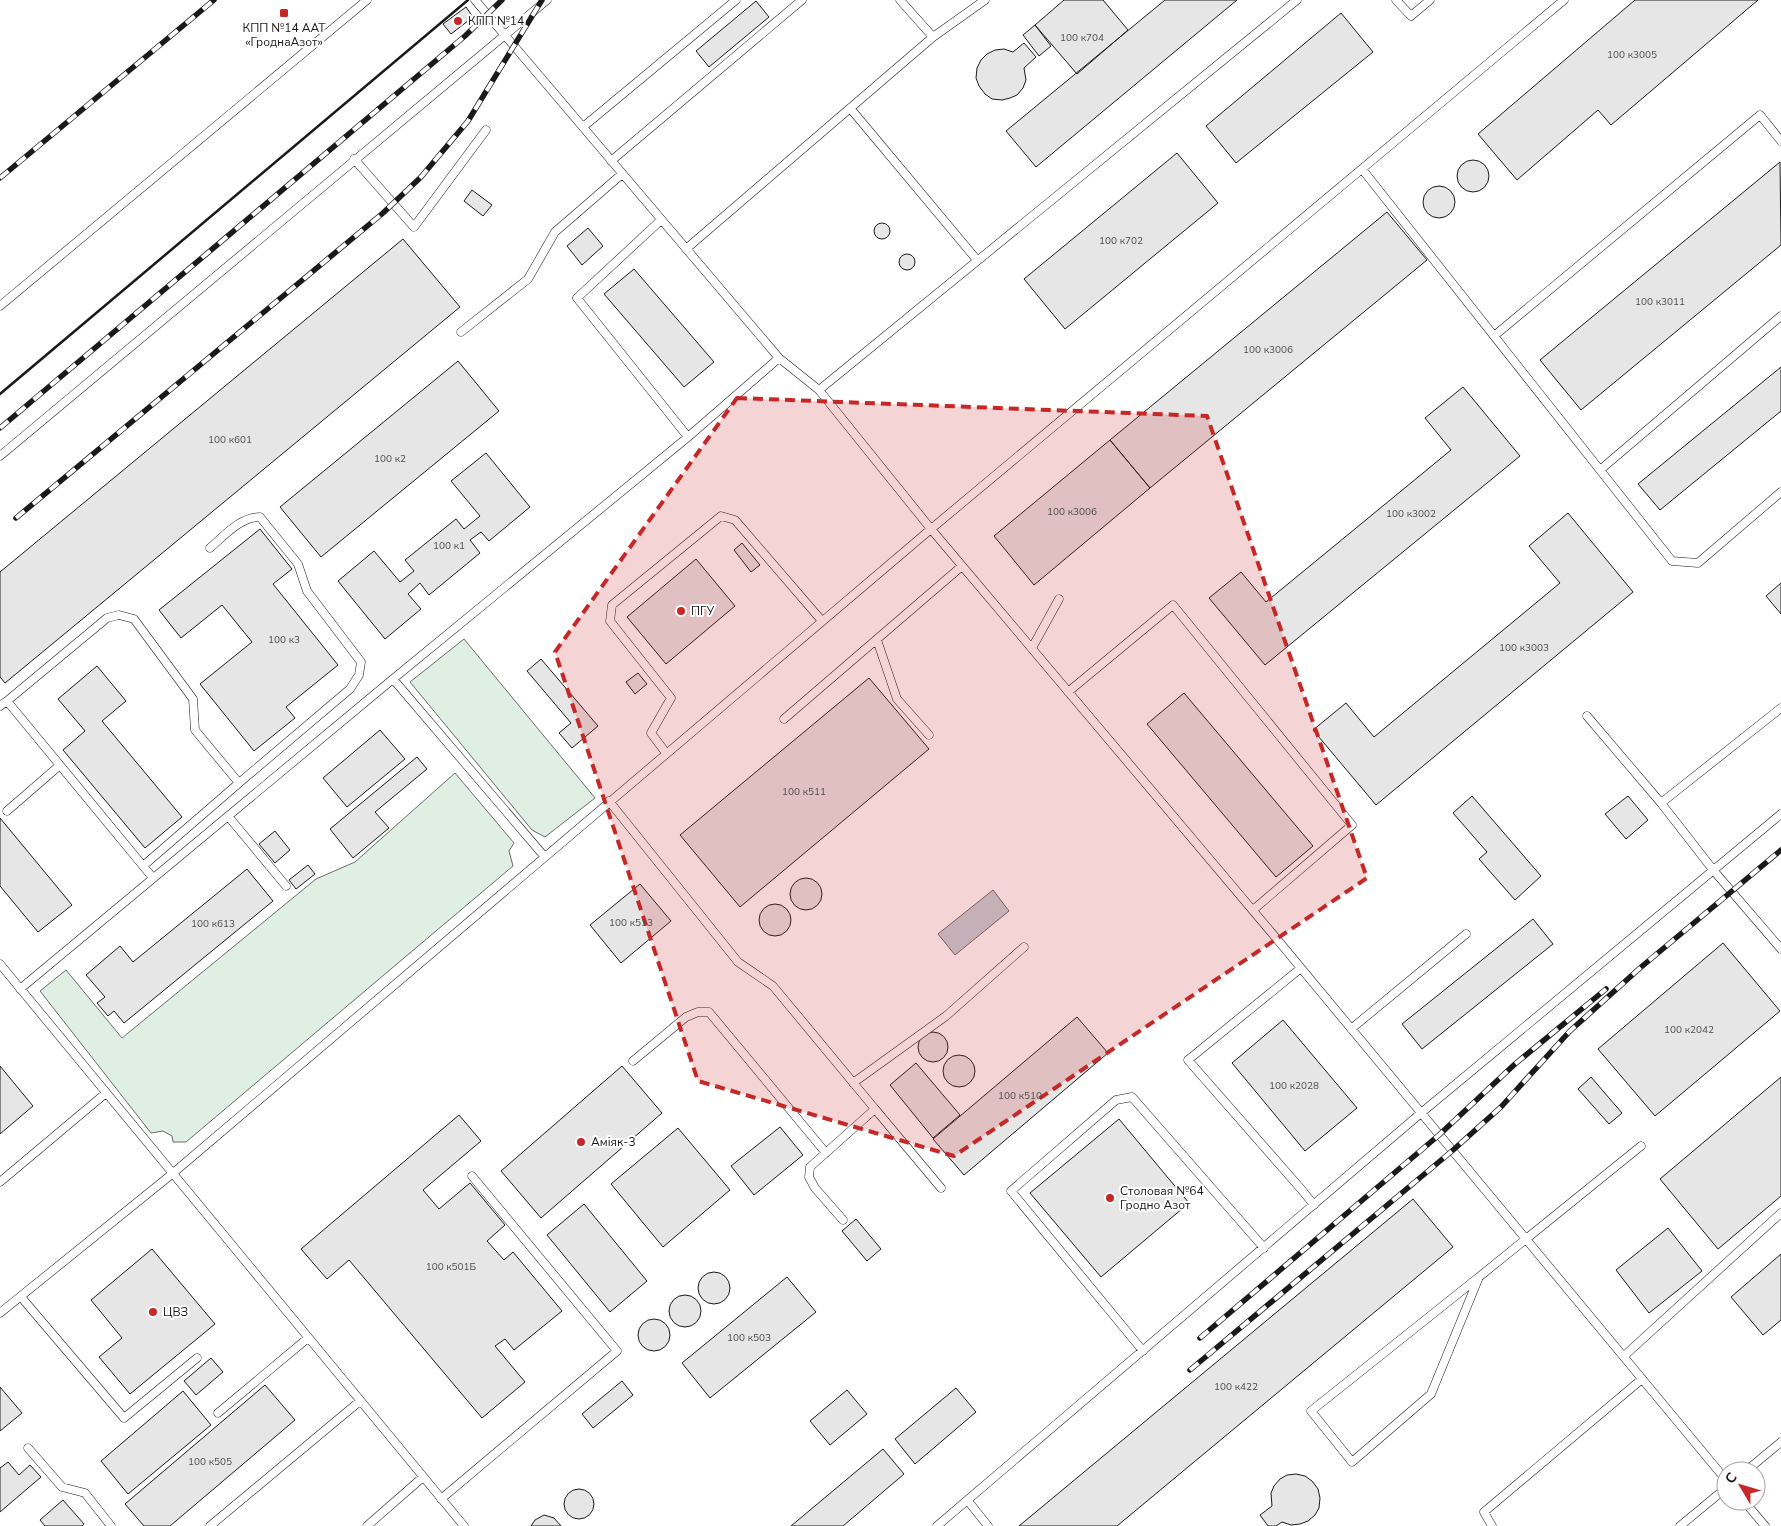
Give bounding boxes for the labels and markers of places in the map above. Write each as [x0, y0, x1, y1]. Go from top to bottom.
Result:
marker: КПП №14 ААТ «ГроднаАзот» [278, 7, 290, 19]
place label: КПП №14 [468, 13, 524, 29]
marker: КПП №14 [452, 15, 464, 27]
place label: КПП №14 ААТ «ГроднаАзот» [242, 20, 326, 50]
place label: ПГУ [691, 603, 715, 619]
marker: ПГУ [675, 605, 687, 617]
place label: Аміяк-3 [591, 1134, 636, 1150]
marker: Аміяк-3 [575, 1136, 587, 1148]
place label: Столовая №64 Гродно Азот [1120, 1183, 1204, 1213]
marker: Столовая №64 Гродно Азот [1104, 1192, 1116, 1204]
place label: ЦВЗ [163, 1304, 188, 1320]
marker: ЦВЗ [147, 1306, 159, 1318]

